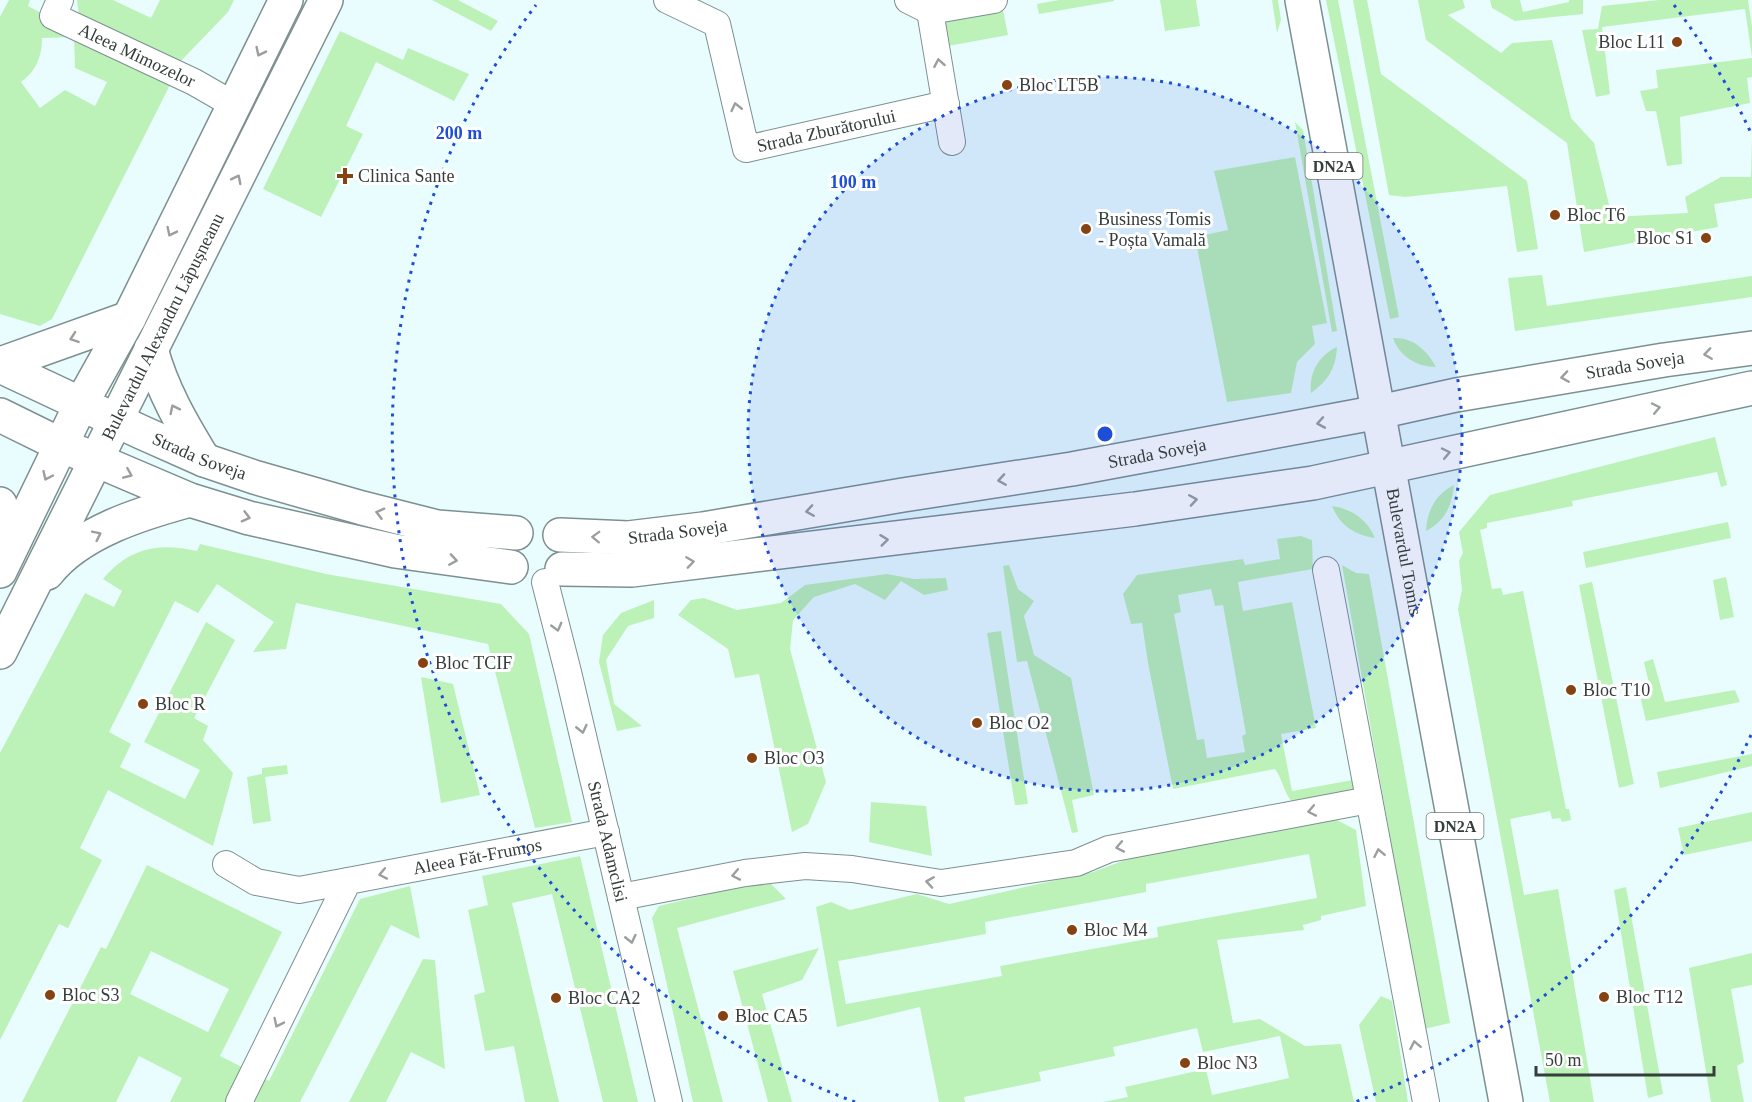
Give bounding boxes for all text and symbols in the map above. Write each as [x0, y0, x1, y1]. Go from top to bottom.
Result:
street label: Aleea Mimozelor [75, 19, 198, 91]
place label: Bloc L11 [1598, 32, 1665, 52]
marker: Bloc L11 [1670, 35, 1684, 49]
one-way arrow [256, 46, 268, 57]
one-way arrow [933, 59, 945, 68]
place label: Bloc LT5B [1019, 75, 1099, 95]
marker: Bloc LT5B [1000, 78, 1014, 92]
one-way arrow [731, 103, 744, 113]
street label: Strada Zburătorului [755, 106, 897, 156]
text: 200 m [436, 123, 482, 143]
road number: DN2A [1306, 153, 1362, 179]
place label: Clinica Sante [358, 166, 454, 186]
marker: Clinica Sante [336, 167, 354, 185]
text: 100 m [830, 172, 876, 192]
one-way arrow [229, 174, 241, 185]
place label: Bloc T6 [1567, 205, 1625, 225]
marker: Bloc T6 [1548, 208, 1562, 222]
place label: Business Tomis - Poșta Vamală [1098, 209, 1211, 250]
street label: Bulevardul Alexandru Lăpușneanu [98, 210, 228, 443]
marker: Business Tomis - Poșta Vamală [1079, 222, 1093, 236]
one-way arrow [167, 226, 178, 237]
place label: Bloc S1 [1636, 228, 1694, 248]
marker: Bloc S1 [1699, 231, 1713, 245]
one-way arrow [69, 330, 80, 343]
street label: Strada Soveja [1584, 347, 1685, 383]
one-way arrow [1703, 347, 1713, 359]
one-way arrow [1560, 370, 1569, 382]
one-way arrow [1651, 402, 1661, 415]
one-way arrow [170, 404, 182, 415]
one-way arrow [1316, 416, 1326, 429]
centre of rings [1095, 424, 1115, 444]
street label: Strada Soveja [149, 428, 249, 484]
street label: Strada Soveja [1106, 434, 1208, 472]
one-way arrow [1441, 447, 1451, 460]
one-way arrow [121, 467, 132, 479]
one-way arrow [42, 469, 54, 480]
one-way arrow [997, 473, 1007, 485]
street label: Bulevardul Tomis [1383, 486, 1426, 617]
one-way arrow [1188, 495, 1198, 507]
one-way arrow [805, 504, 815, 517]
one-way arrow [376, 508, 386, 520]
one-way arrow [240, 510, 251, 522]
street label: Strada Soveja [627, 515, 729, 548]
one-way arrow [91, 530, 102, 542]
one-way arrow [591, 530, 600, 543]
one-way arrow [879, 534, 888, 546]
one-way arrow [447, 553, 457, 566]
one-way arrow [686, 556, 695, 568]
one-way arrow [549, 622, 562, 632]
place label: Bloc TCIF [435, 653, 512, 673]
marker: Bloc TCIF [416, 656, 430, 670]
place label: Bloc T10 [1583, 680, 1650, 700]
marker: Bloc T10 [1564, 683, 1578, 697]
place label: Bloc R [155, 694, 206, 714]
marker: Bloc R [136, 697, 150, 711]
place label: Bloc O2 [989, 713, 1050, 733]
marker: Bloc O2 [970, 716, 984, 730]
one-way arrow [574, 724, 587, 734]
place label: Bloc O3 [764, 748, 825, 768]
marker: Bloc O3 [745, 751, 759, 765]
street label: Strada Adamclisi [584, 779, 632, 904]
one-way arrow [1307, 804, 1317, 817]
road number: DN2A [1426, 813, 1484, 839]
street label: Aleea Făt-Frumos [411, 834, 543, 878]
one-way arrow [1115, 840, 1125, 853]
one-way arrow [1373, 848, 1386, 858]
one-way arrow [379, 867, 389, 880]
one-way arrow [732, 868, 742, 881]
one-way arrow [925, 876, 934, 888]
place label: Bloc M4 [1084, 920, 1148, 940]
marker: Bloc M4 [1065, 923, 1079, 937]
one-way arrow [624, 934, 637, 944]
place label: Bloc S3 [62, 985, 120, 1005]
place label: Bloc T12 [1616, 987, 1683, 1007]
marker: Bloc S3 [43, 988, 57, 1002]
place label: Bloc CA2 [568, 988, 641, 1008]
marker: Bloc T12 [1597, 990, 1611, 1004]
marker: Bloc CA2 [549, 991, 563, 1005]
place label: Bloc CA5 [735, 1006, 808, 1026]
marker: Bloc CA5 [716, 1009, 730, 1023]
one-way arrow [273, 1017, 285, 1028]
scale bar [1536, 1039, 1714, 1077]
one-way arrow [1409, 1040, 1422, 1050]
text: 50 m [1545, 1050, 1582, 1070]
place label: Bloc N3 [1197, 1053, 1258, 1073]
marker: Bloc N3 [1178, 1056, 1192, 1070]

